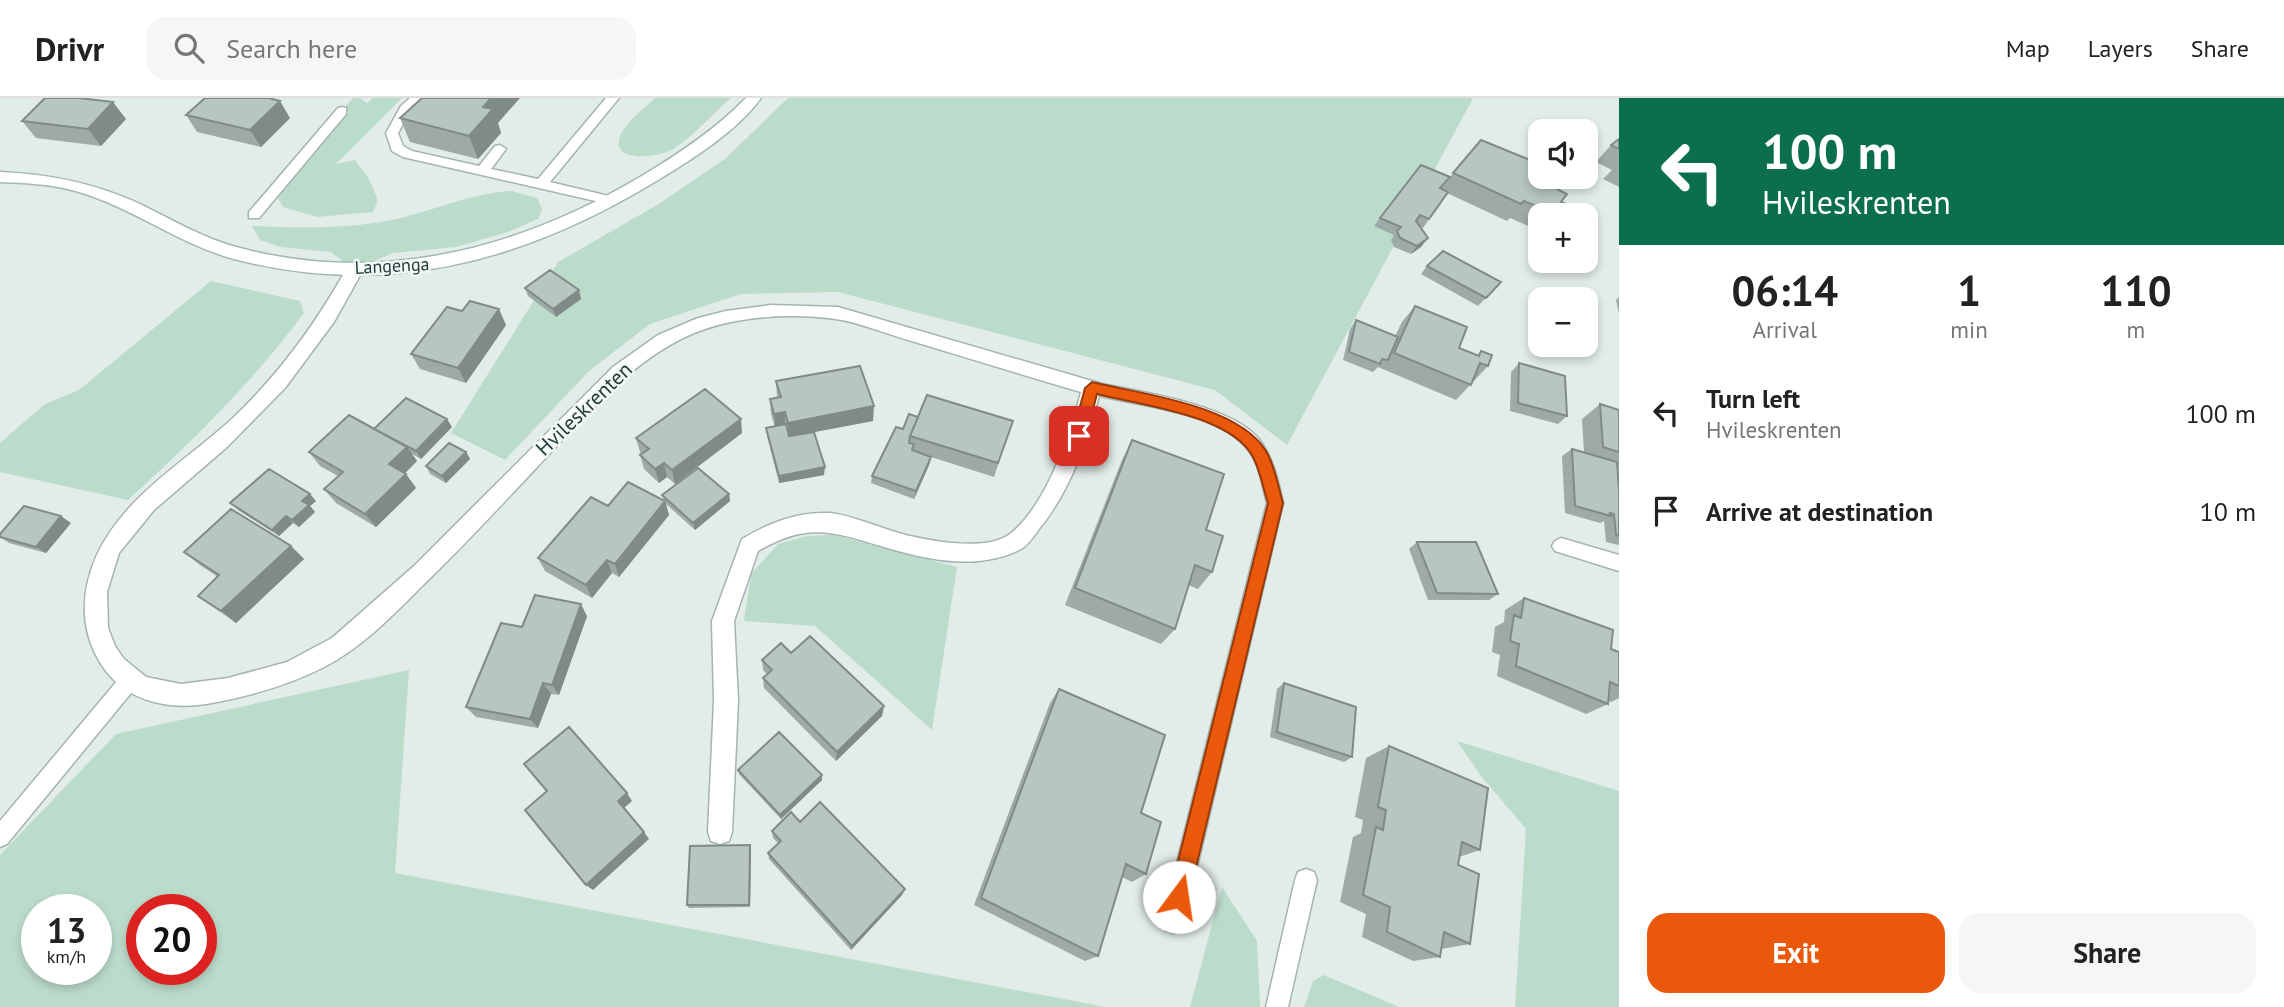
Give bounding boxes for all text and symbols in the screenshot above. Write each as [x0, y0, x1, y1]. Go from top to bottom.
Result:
search box [146, 17, 636, 80]
text: Drivr [35, 27, 104, 70]
icon: search [170, 29, 208, 67]
text: Search here [226, 32, 357, 65]
text: Map [2006, 33, 2050, 64]
text: Layers [2088, 33, 2153, 64]
text: Share [2191, 33, 2249, 64]
map controls [1528, 119, 1598, 357]
button: sound [1528, 119, 1598, 189]
text: 100 m [1762, 119, 1897, 183]
icon: left [1647, 126, 1738, 217]
text: Hvileskrenten [1762, 181, 1951, 223]
button: + [1528, 203, 1598, 273]
street label: Langenga [354, 252, 430, 279]
text: 06:14 [1731, 263, 1838, 318]
text: 1 [1957, 263, 1981, 318]
text: 110 [2100, 263, 2172, 318]
button: − [1528, 287, 1598, 357]
text: Arrival [1752, 315, 1817, 344]
text: min [1950, 315, 1988, 344]
text: m [2127, 315, 2145, 344]
street label: Hvileskrenten [530, 356, 638, 461]
text: Turn left [1706, 382, 1800, 415]
icon: left [1647, 394, 1685, 432]
text: 100 m [2185, 397, 2256, 430]
pin [1049, 406, 1109, 466]
text: Hvileskrenten [1706, 415, 1842, 444]
icon: arrive [1060, 417, 1098, 455]
icon: arrive [1647, 492, 1685, 530]
text: Arrive at destination [1706, 495, 1933, 528]
text: 10 m [2200, 495, 2256, 528]
position arrow [1142, 860, 1216, 934]
speed limit sign: 20 [126, 894, 217, 985]
text: 13 [47, 907, 86, 953]
button: Exit [1647, 913, 1945, 993]
button: Share [1959, 913, 2256, 993]
text: km/h [47, 945, 86, 968]

